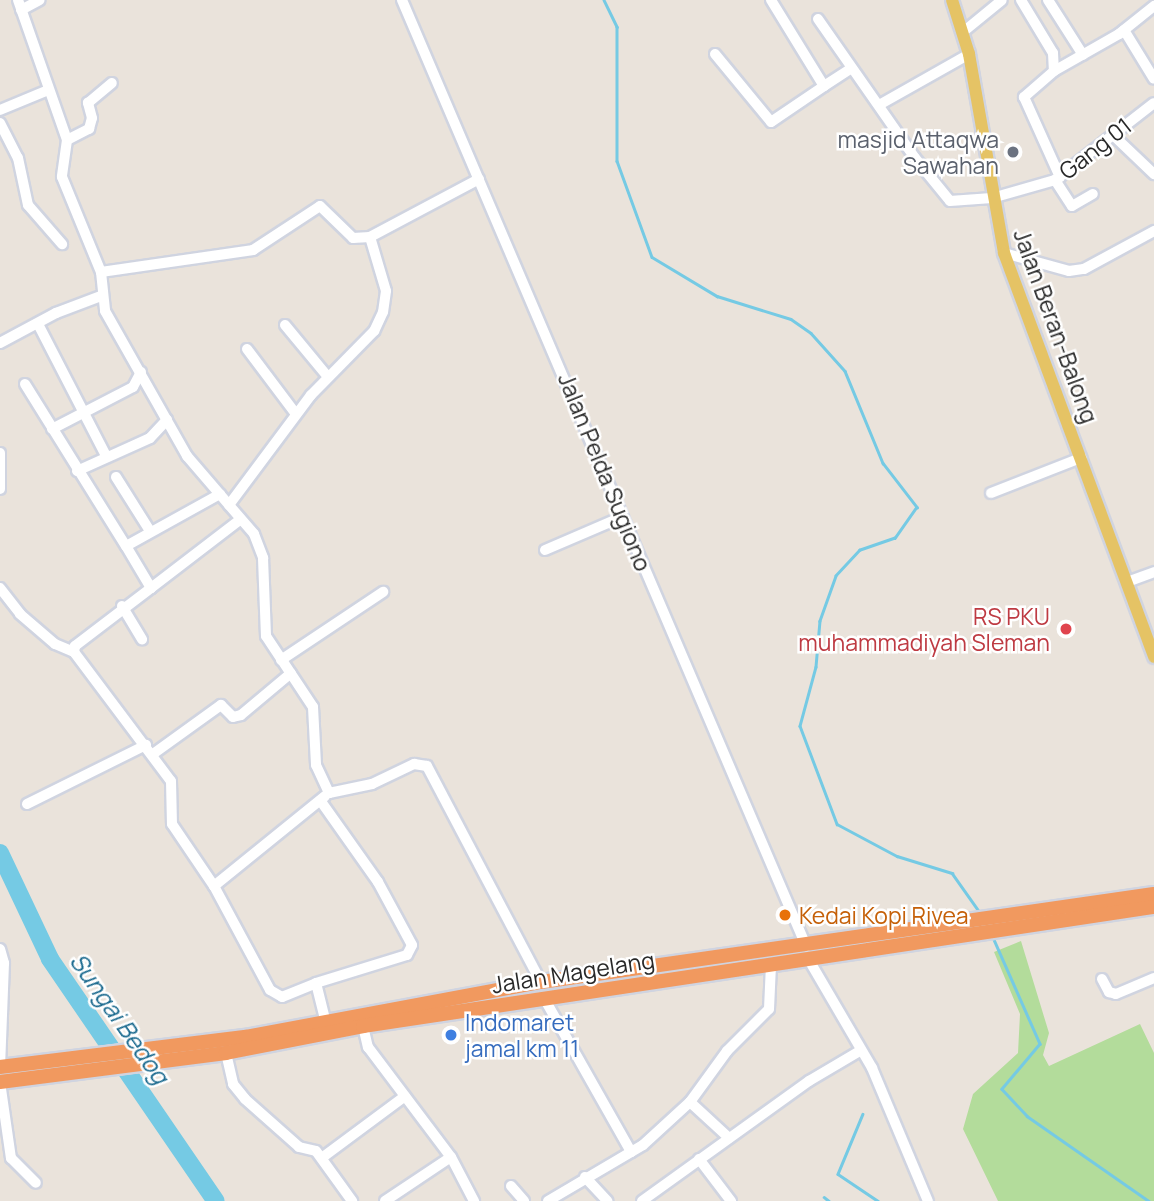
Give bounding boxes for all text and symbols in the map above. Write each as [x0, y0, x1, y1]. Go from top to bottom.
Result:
street label: Gang 01 [1053, 111, 1137, 185]
place label: masjid Attaqwa Sawahan [838, 125, 999, 179]
marker: masjid Attaqwa Sawahan [1005, 144, 1021, 160]
street label: Jalan Beran-Balong [1008, 225, 1104, 427]
street label: Jalan Pelda Sugiono [553, 369, 657, 575]
place label: RS PKU muhammadiyah Sleman [798, 602, 1050, 656]
marker: RS PKU muhammadiyah Sleman [1056, 619, 1076, 639]
place label: Kedai Kopi Rivea [799, 901, 969, 929]
marker: Kedai Kopi Rivea [777, 907, 793, 923]
street label: Jalan Magelang [490, 946, 656, 998]
water label: Sungai Bedog [64, 947, 176, 1089]
place label: Indomaret jamal km 11 [465, 1008, 579, 1062]
marker: Indomaret jamal km 11 [443, 1027, 459, 1043]

